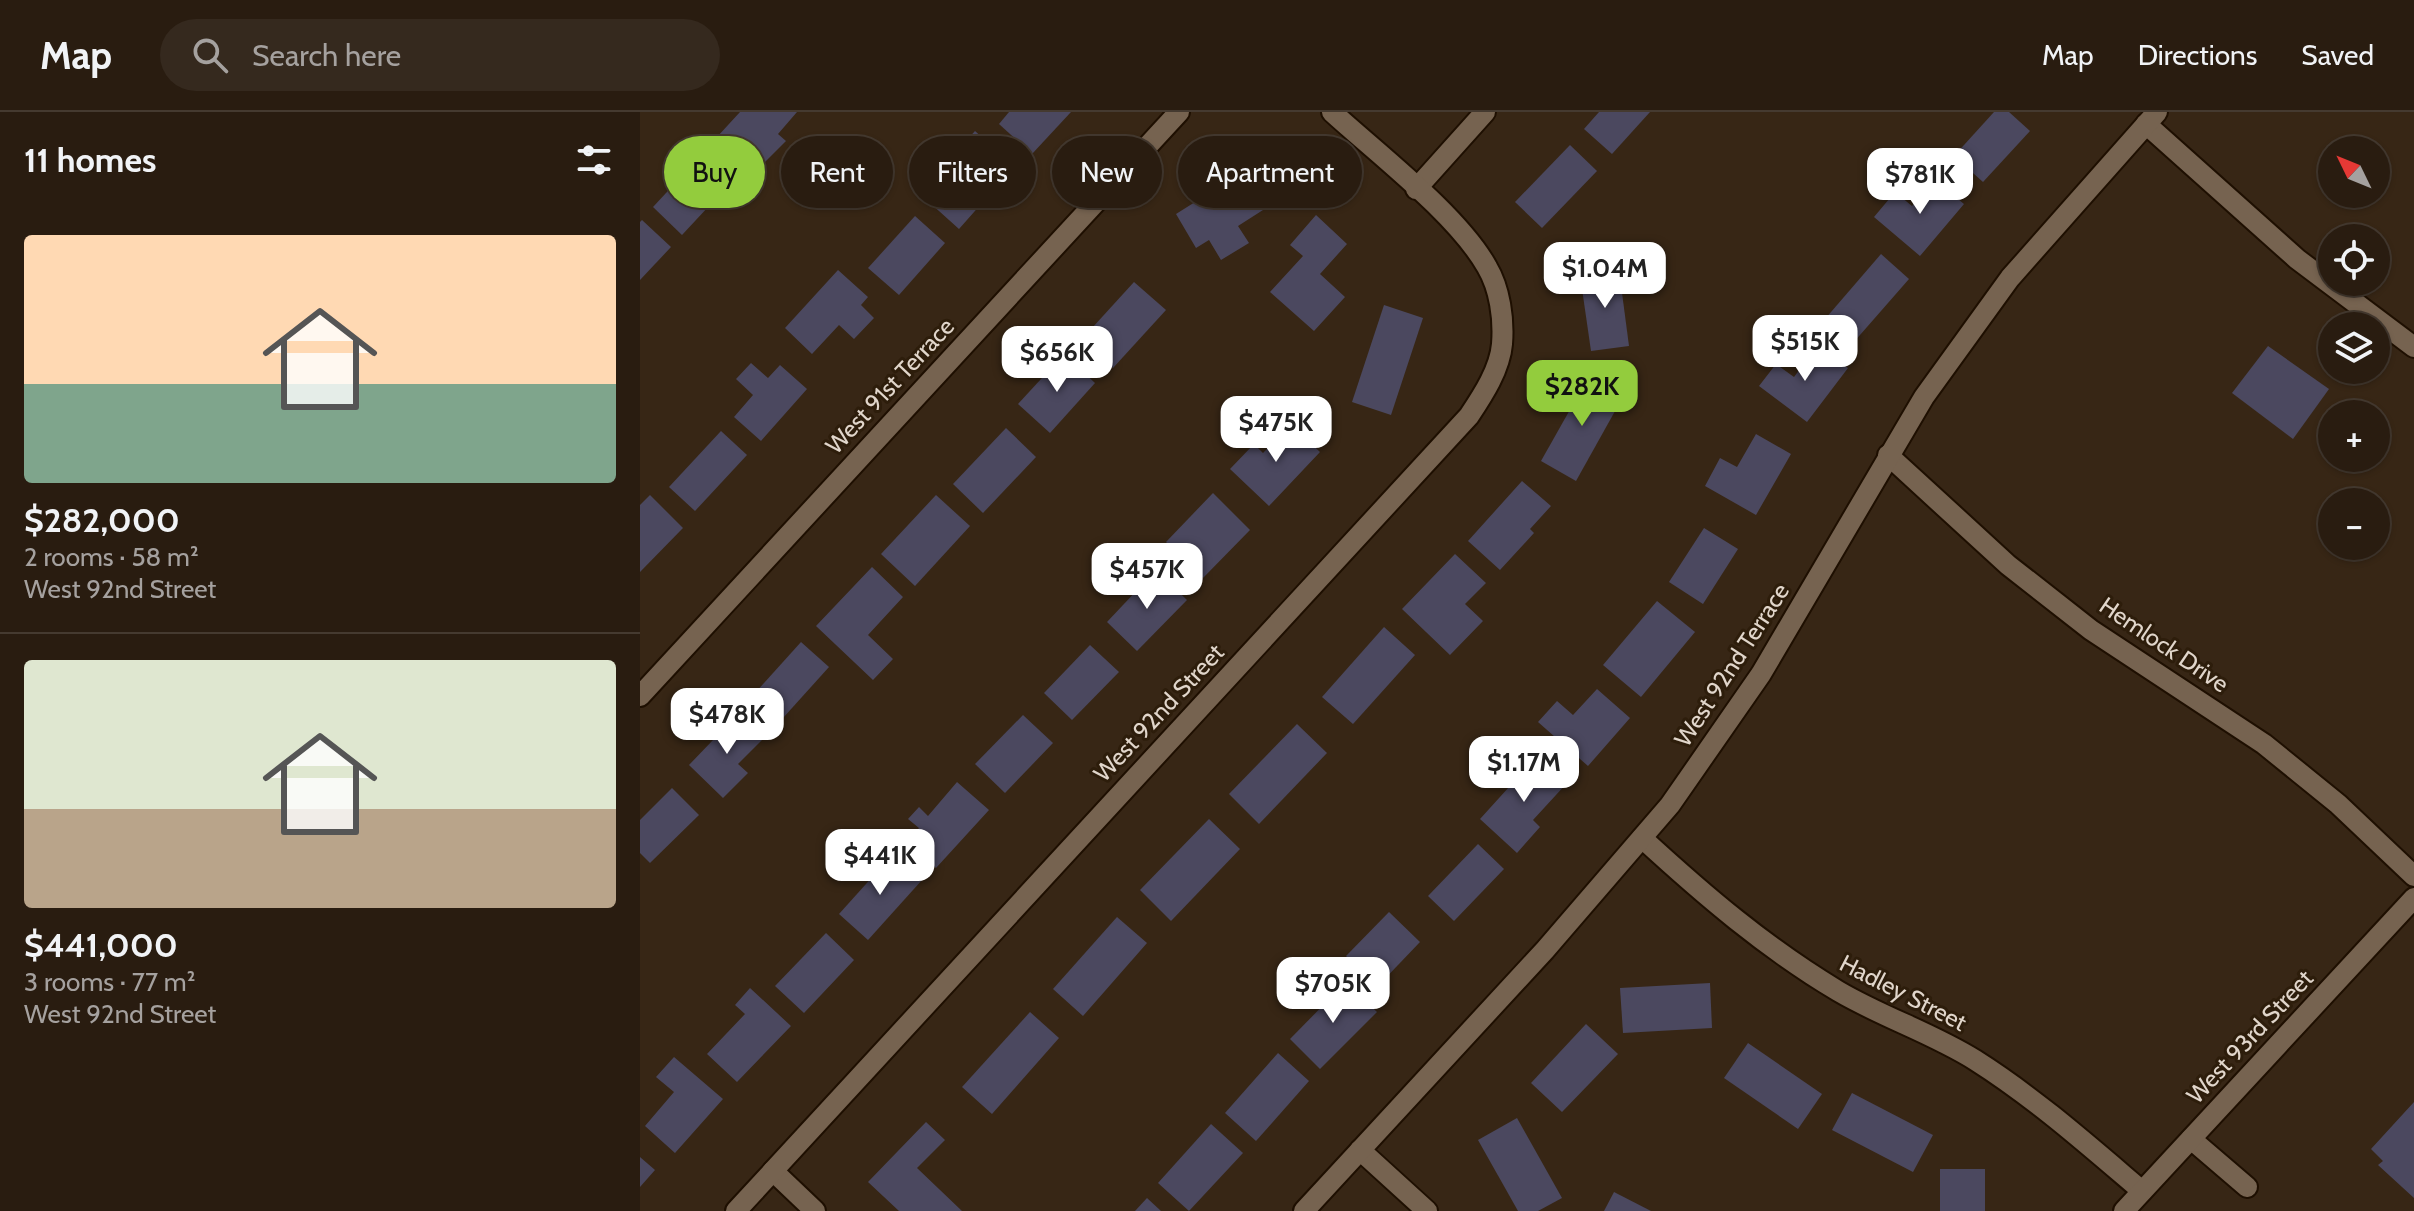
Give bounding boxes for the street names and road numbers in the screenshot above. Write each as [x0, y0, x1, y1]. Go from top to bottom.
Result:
street label: West 91st Terrace [819, 312, 960, 460]
street label: West 92nd Terrace [1668, 578, 1795, 752]
street label: Hemlock Drive [2094, 591, 2234, 698]
street label: West 92nd Street [1087, 638, 1230, 787]
street label: Hadley Street [1835, 948, 1971, 1037]
street label: West 93rd Street [2180, 964, 2319, 1109]

